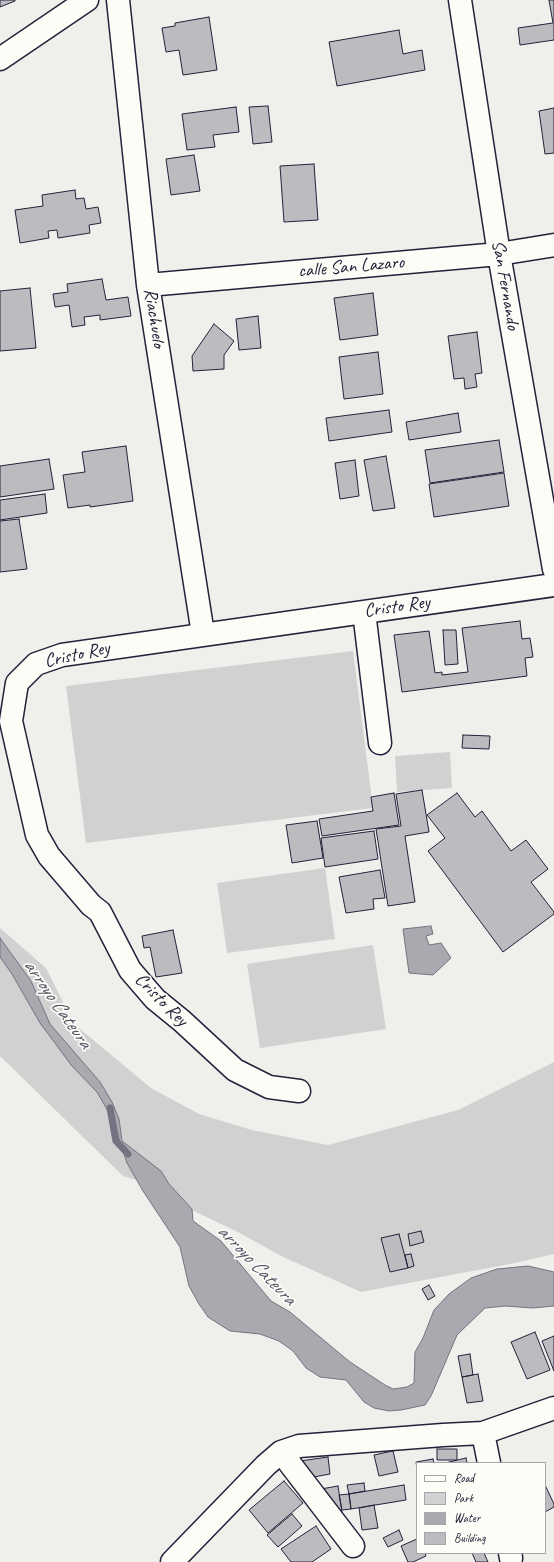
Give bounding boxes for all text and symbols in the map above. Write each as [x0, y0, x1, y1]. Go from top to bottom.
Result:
street label: San Fernando [486, 238, 524, 332]
street label: calle San Lazaro [297, 251, 405, 283]
street label: Riachuelo [138, 287, 170, 349]
street label: Cristo Rey [363, 591, 431, 623]
street label: Cristo Rey [42, 637, 112, 673]
water label: arroyo Cateura [17, 955, 97, 1053]
street label: Cristo Rey [130, 969, 192, 1031]
water label: arroyo Cateura [211, 1219, 301, 1311]
legend [416, 1462, 546, 1554]
text: Road [454, 1470, 474, 1486]
text: Park [454, 1490, 473, 1506]
text: Water [454, 1510, 480, 1526]
text: Building [454, 1530, 486, 1546]

